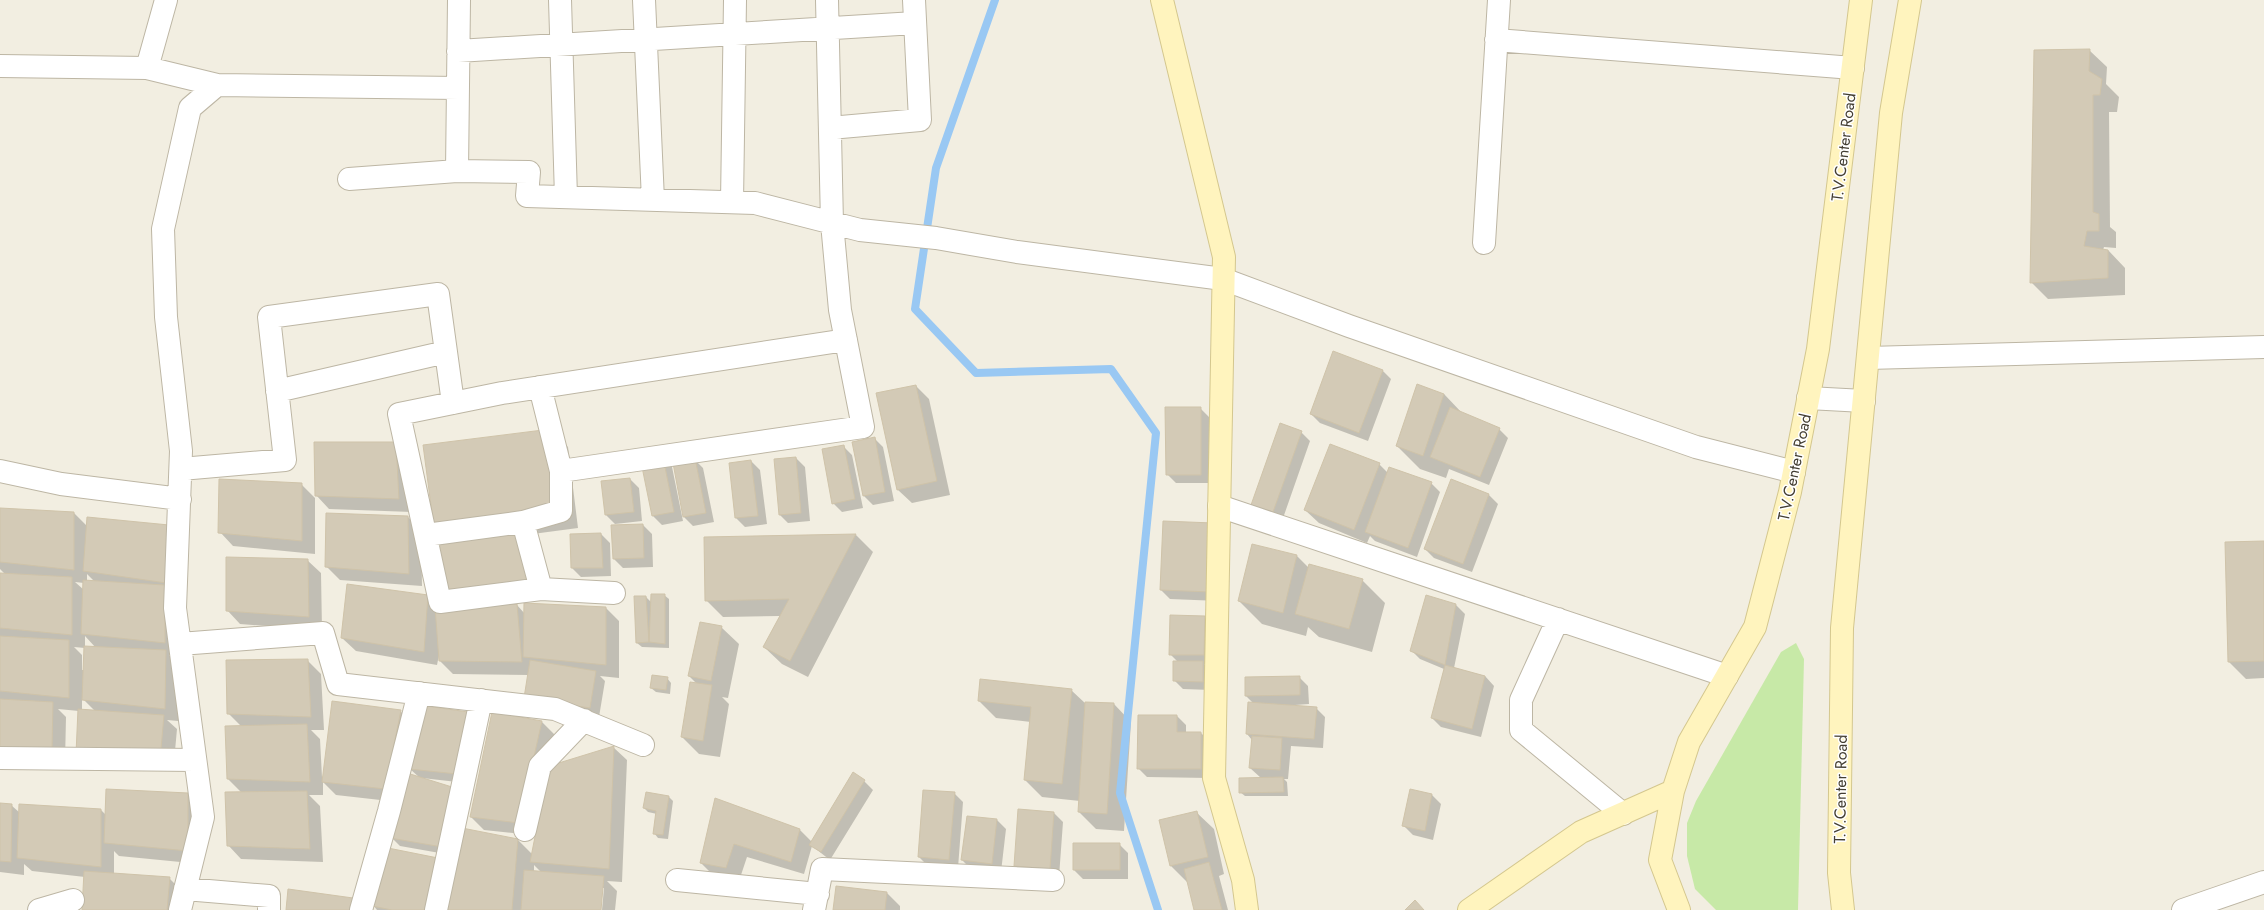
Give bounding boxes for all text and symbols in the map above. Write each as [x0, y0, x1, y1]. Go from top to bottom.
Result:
street label: T.V.Center Road [1825, 92, 1862, 203]
street label: T.V.Center Road [1772, 411, 1817, 523]
street label: T.V.Center Road [1828, 734, 1853, 844]

